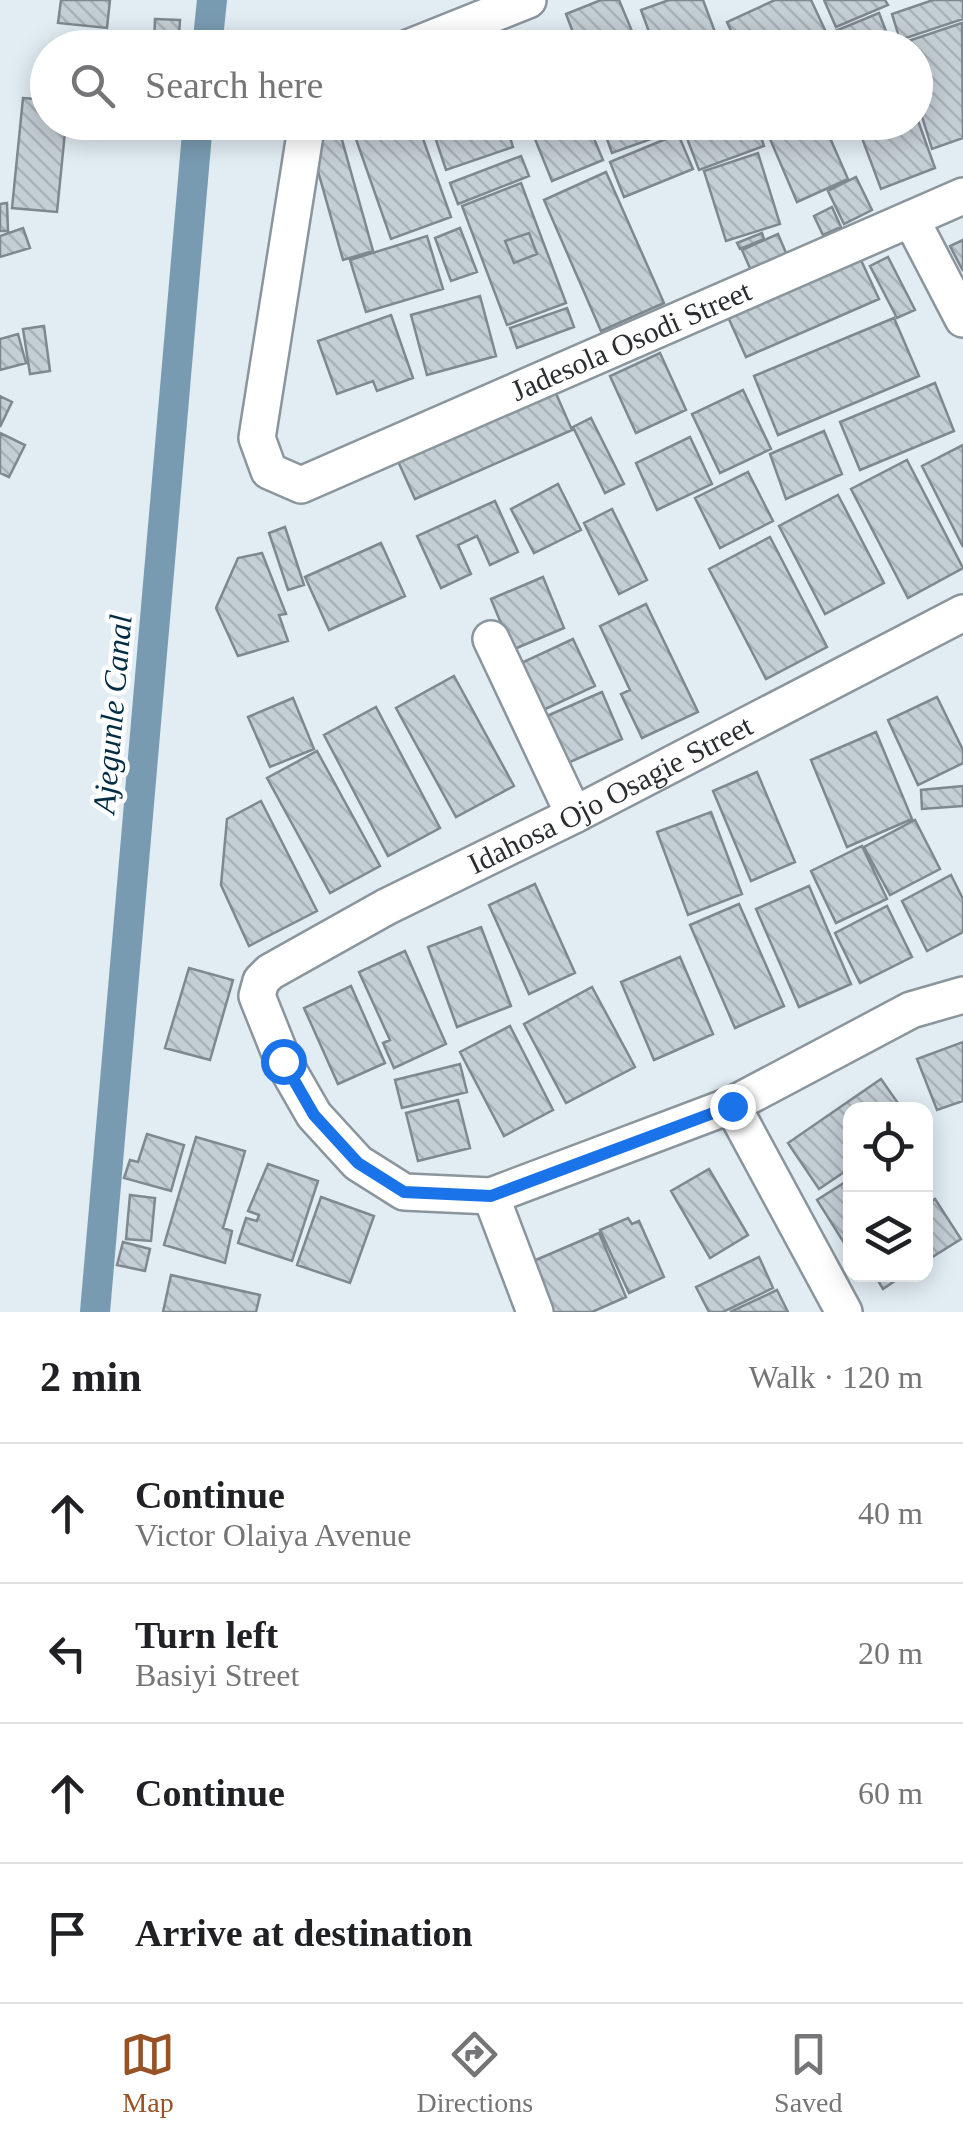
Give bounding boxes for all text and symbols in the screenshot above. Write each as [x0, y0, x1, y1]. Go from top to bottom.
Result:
search box [30, 30, 933, 140]
icon: search [65, 58, 120, 113]
text: Search here [145, 64, 323, 106]
street label: Jadesola Osodi Street [506, 273, 756, 407]
water label: Ajegunle Canal [85, 613, 139, 817]
street label: Idahosa Ojo Osagie Street [463, 708, 758, 880]
route start [261, 1039, 307, 1085]
route end [710, 1084, 756, 1130]
map controls [843, 1102, 933, 1282]
button: locate [843, 1102, 933, 1192]
button: layers [843, 1192, 933, 1282]
text: 2 min [40, 1354, 142, 1400]
text: Walk · 120 m [749, 1359, 923, 1395]
text: Continue [135, 1474, 285, 1516]
icon: ahead [40, 1486, 95, 1541]
text: 40 m [858, 1495, 923, 1531]
text: Victor Olaiya Avenue [135, 1517, 412, 1553]
text: Turn left [135, 1614, 278, 1656]
icon: left [40, 1626, 95, 1681]
text: 20 m [858, 1635, 923, 1671]
text: Basiyi Street [135, 1657, 299, 1693]
icon: ahead [40, 1766, 95, 1821]
text: Continue [135, 1772, 285, 1814]
text: 60 m [858, 1775, 923, 1811]
icon: arrive [40, 1906, 95, 1961]
text: Arrive at destination [135, 1912, 473, 1954]
tab: Map [120, 2027, 175, 2119]
tab: Directions [416, 2027, 533, 2119]
tab: Saved [774, 2027, 843, 2119]

